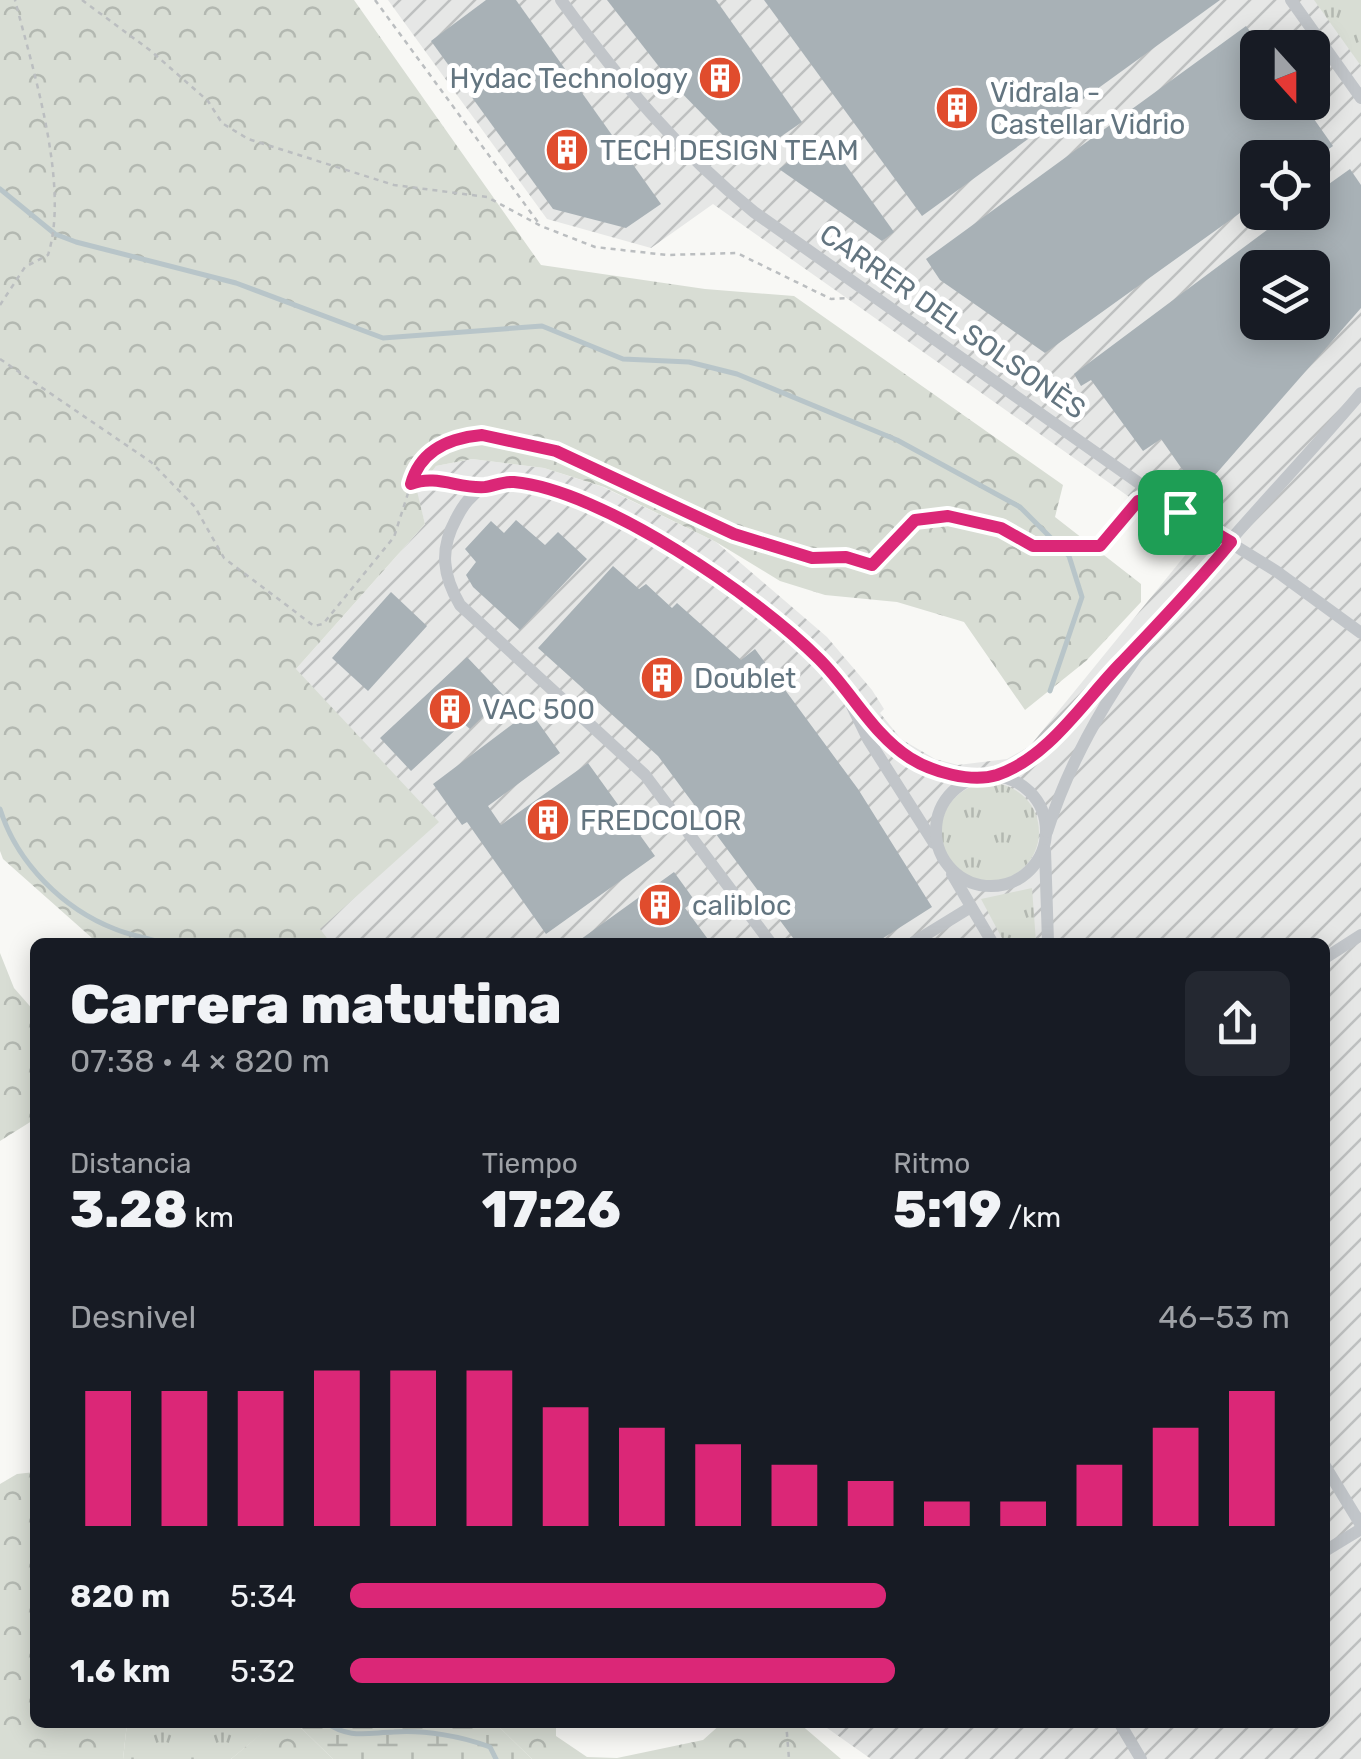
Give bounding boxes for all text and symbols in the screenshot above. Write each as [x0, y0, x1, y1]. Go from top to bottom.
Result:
north arrow [1240, 30, 1330, 120]
map controls [1240, 30, 1330, 340]
building icon: Hydac Technology [697, 55, 743, 101]
place label: Hydac Technology [450, 62, 688, 95]
place label: Vidrala - Castellar Vidrio [990, 76, 1185, 141]
building icon: Vidrala - Castellar Vidrio [934, 85, 980, 131]
building icon: TECH DESIGN TEAM [544, 127, 590, 173]
place label: TECH DESIGN TEAM [600, 134, 859, 167]
button: locate [1240, 140, 1330, 230]
street label: CARRER DEL SOLSONÈS [814, 217, 1092, 426]
button: layers [1240, 250, 1330, 340]
pin [1138, 470, 1223, 555]
icon: arrive [1153, 485, 1208, 540]
building icon: Doublet [639, 655, 685, 701]
place label: Doublet [694, 662, 796, 695]
building icon: VAC 500 [427, 686, 473, 732]
place label: VAC 500 [482, 693, 595, 726]
building icon: FREDCOLOR [525, 797, 571, 843]
place label: FREDCOLOR [580, 804, 741, 837]
building icon: calibloc [637, 882, 683, 928]
place label: calibloc [692, 889, 792, 922]
button: share [1185, 971, 1290, 1076]
text: Carrera matutina [70, 972, 562, 1037]
text: 07:38 · 4 × 820 m [70, 1042, 330, 1080]
text: Distancia [70, 1147, 191, 1180]
text: Tiempo [482, 1147, 578, 1180]
text: Ritmo [893, 1147, 970, 1180]
text: 3.28 [70, 1180, 188, 1240]
text: 17:26 [482, 1180, 621, 1240]
text: 5:19 [893, 1180, 1002, 1240]
text: km [188, 1201, 234, 1234]
text: /km [1002, 1201, 1061, 1234]
text: Desnivel [70, 1298, 196, 1336]
text: 46–53 m [1158, 1298, 1290, 1336]
text: 820 m [70, 1577, 170, 1615]
text: 5:34 [230, 1577, 296, 1615]
text: 1.6 km [70, 1652, 171, 1690]
text: 5:32 [230, 1652, 295, 1690]

